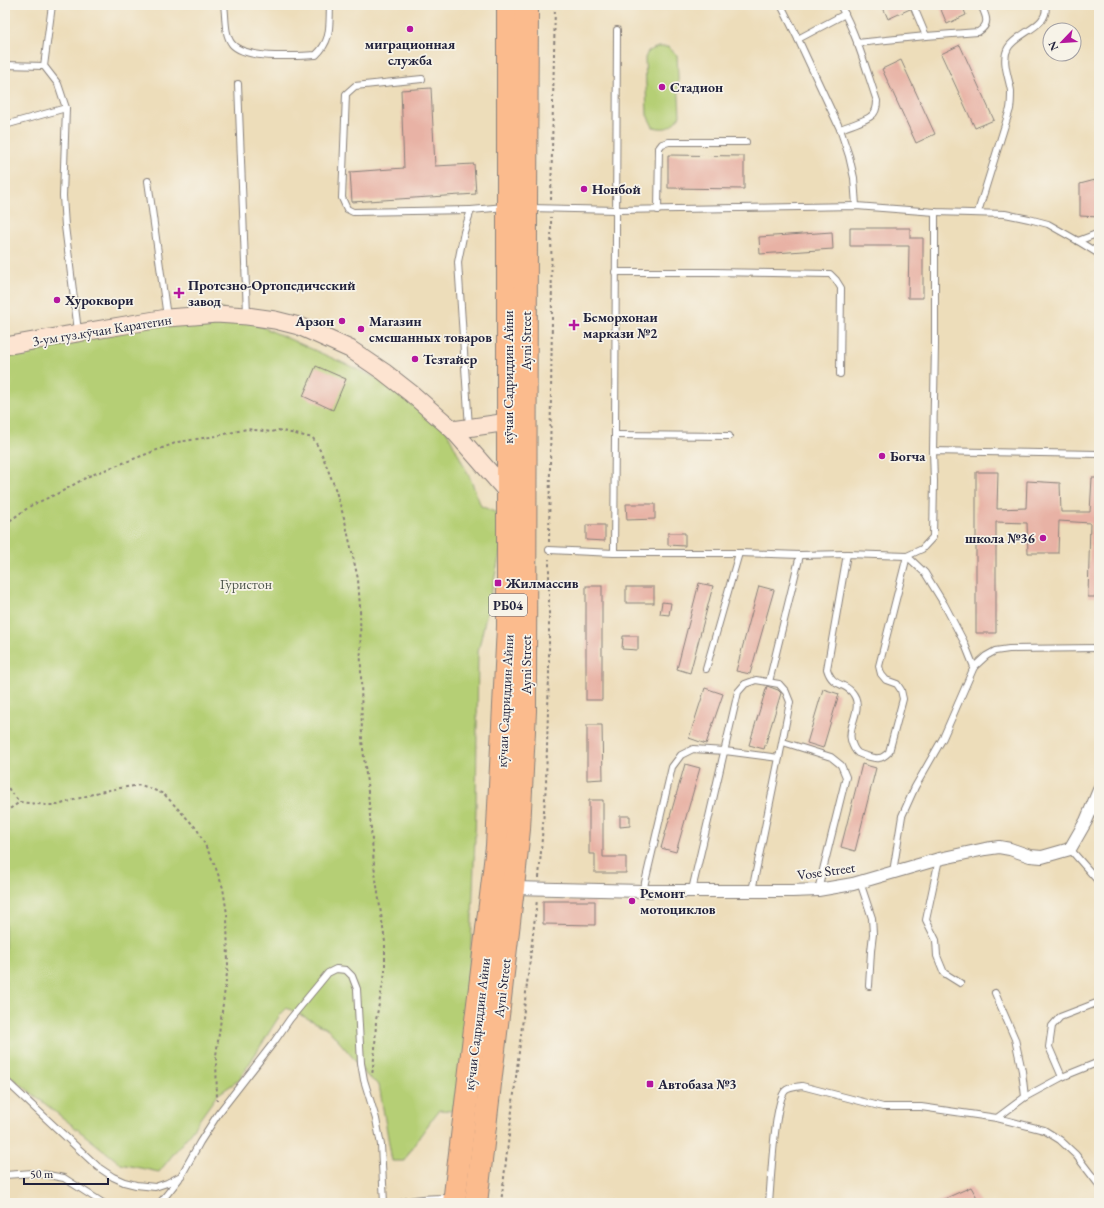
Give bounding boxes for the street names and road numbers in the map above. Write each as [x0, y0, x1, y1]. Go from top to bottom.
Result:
street label: 3-ум гуз.кӯчаи Каратегин [31, 310, 173, 350]
street label: кӯчаи Садриддин Айни [499, 310, 517, 444]
street label: Ayni Street [517, 311, 535, 372]
road number: РБ04 [489, 594, 527, 616]
street label: кӯчаи Садриддин Айни [493, 633, 518, 768]
street label: Ayni Street [517, 635, 535, 696]
street label: Vose Street [796, 858, 857, 884]
street label: кӯчаи Садриддин Айни [460, 956, 494, 1091]
street label: Ayni Street [489, 957, 515, 1019]

